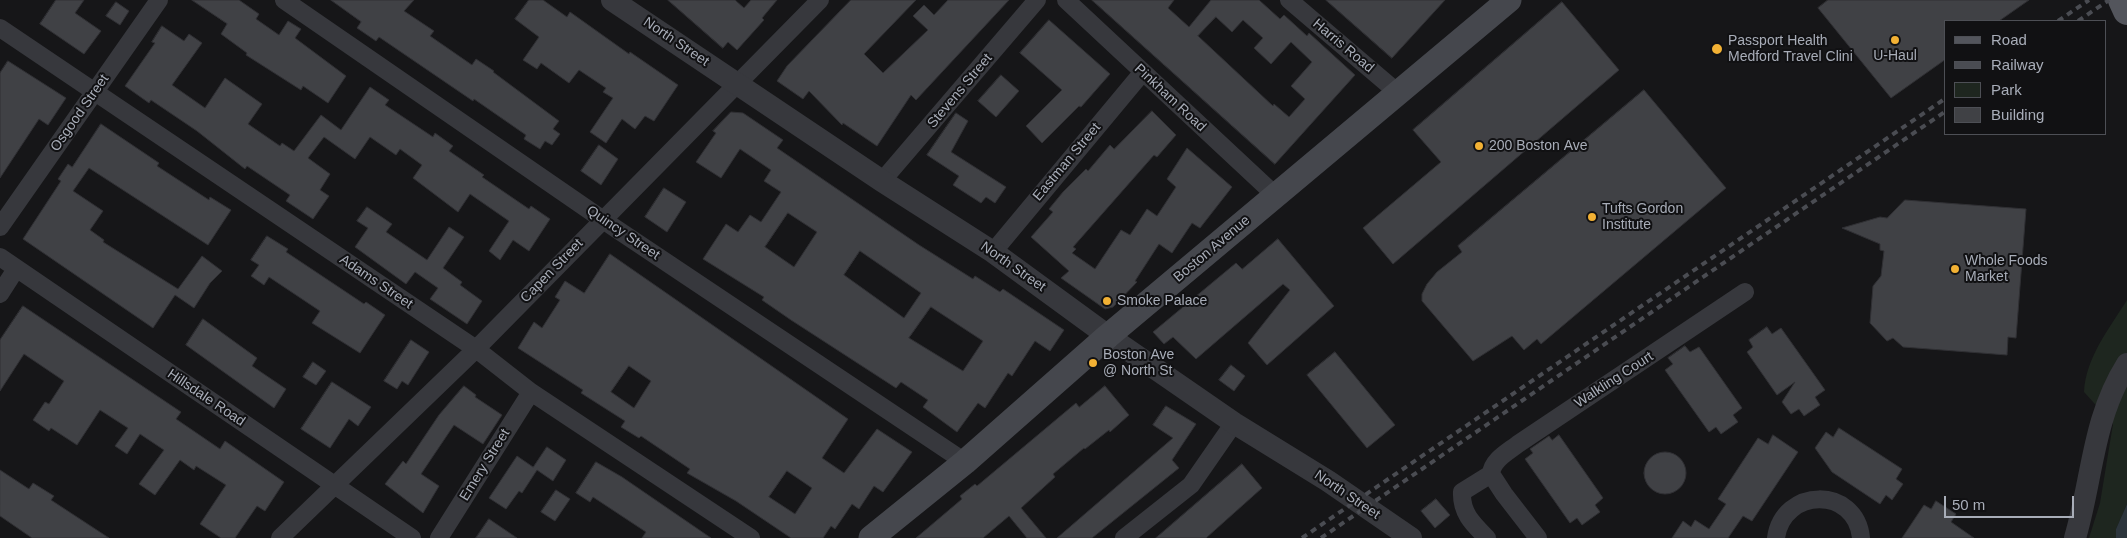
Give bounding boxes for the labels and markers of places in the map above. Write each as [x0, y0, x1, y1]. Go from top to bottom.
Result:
place label: Passport Health Medford Travel Clini [1728, 33, 1853, 65]
marker: U-Haul [1889, 34, 1901, 46]
marker: Passport Health Medford Travel Clini [1710, 42, 1724, 56]
place label: U-Haul [1873, 48, 1917, 64]
place label: 200 Boston Ave [1489, 138, 1588, 154]
marker: 200 Boston Ave [1473, 140, 1485, 152]
place label: Tufts Gordon Institute [1602, 201, 1683, 233]
marker: Tufts Gordon Institute [1586, 211, 1598, 223]
place label: Whole Foods Market [1965, 253, 2047, 286]
marker: Whole Foods Market [1949, 263, 1961, 275]
place label: Smoke Palace [1117, 293, 1207, 309]
marker: Smoke Palace [1101, 295, 1113, 307]
place label: Boston Ave @ North St [1103, 347, 1174, 380]
marker: Boston Ave @ North St [1087, 357, 1099, 369]

